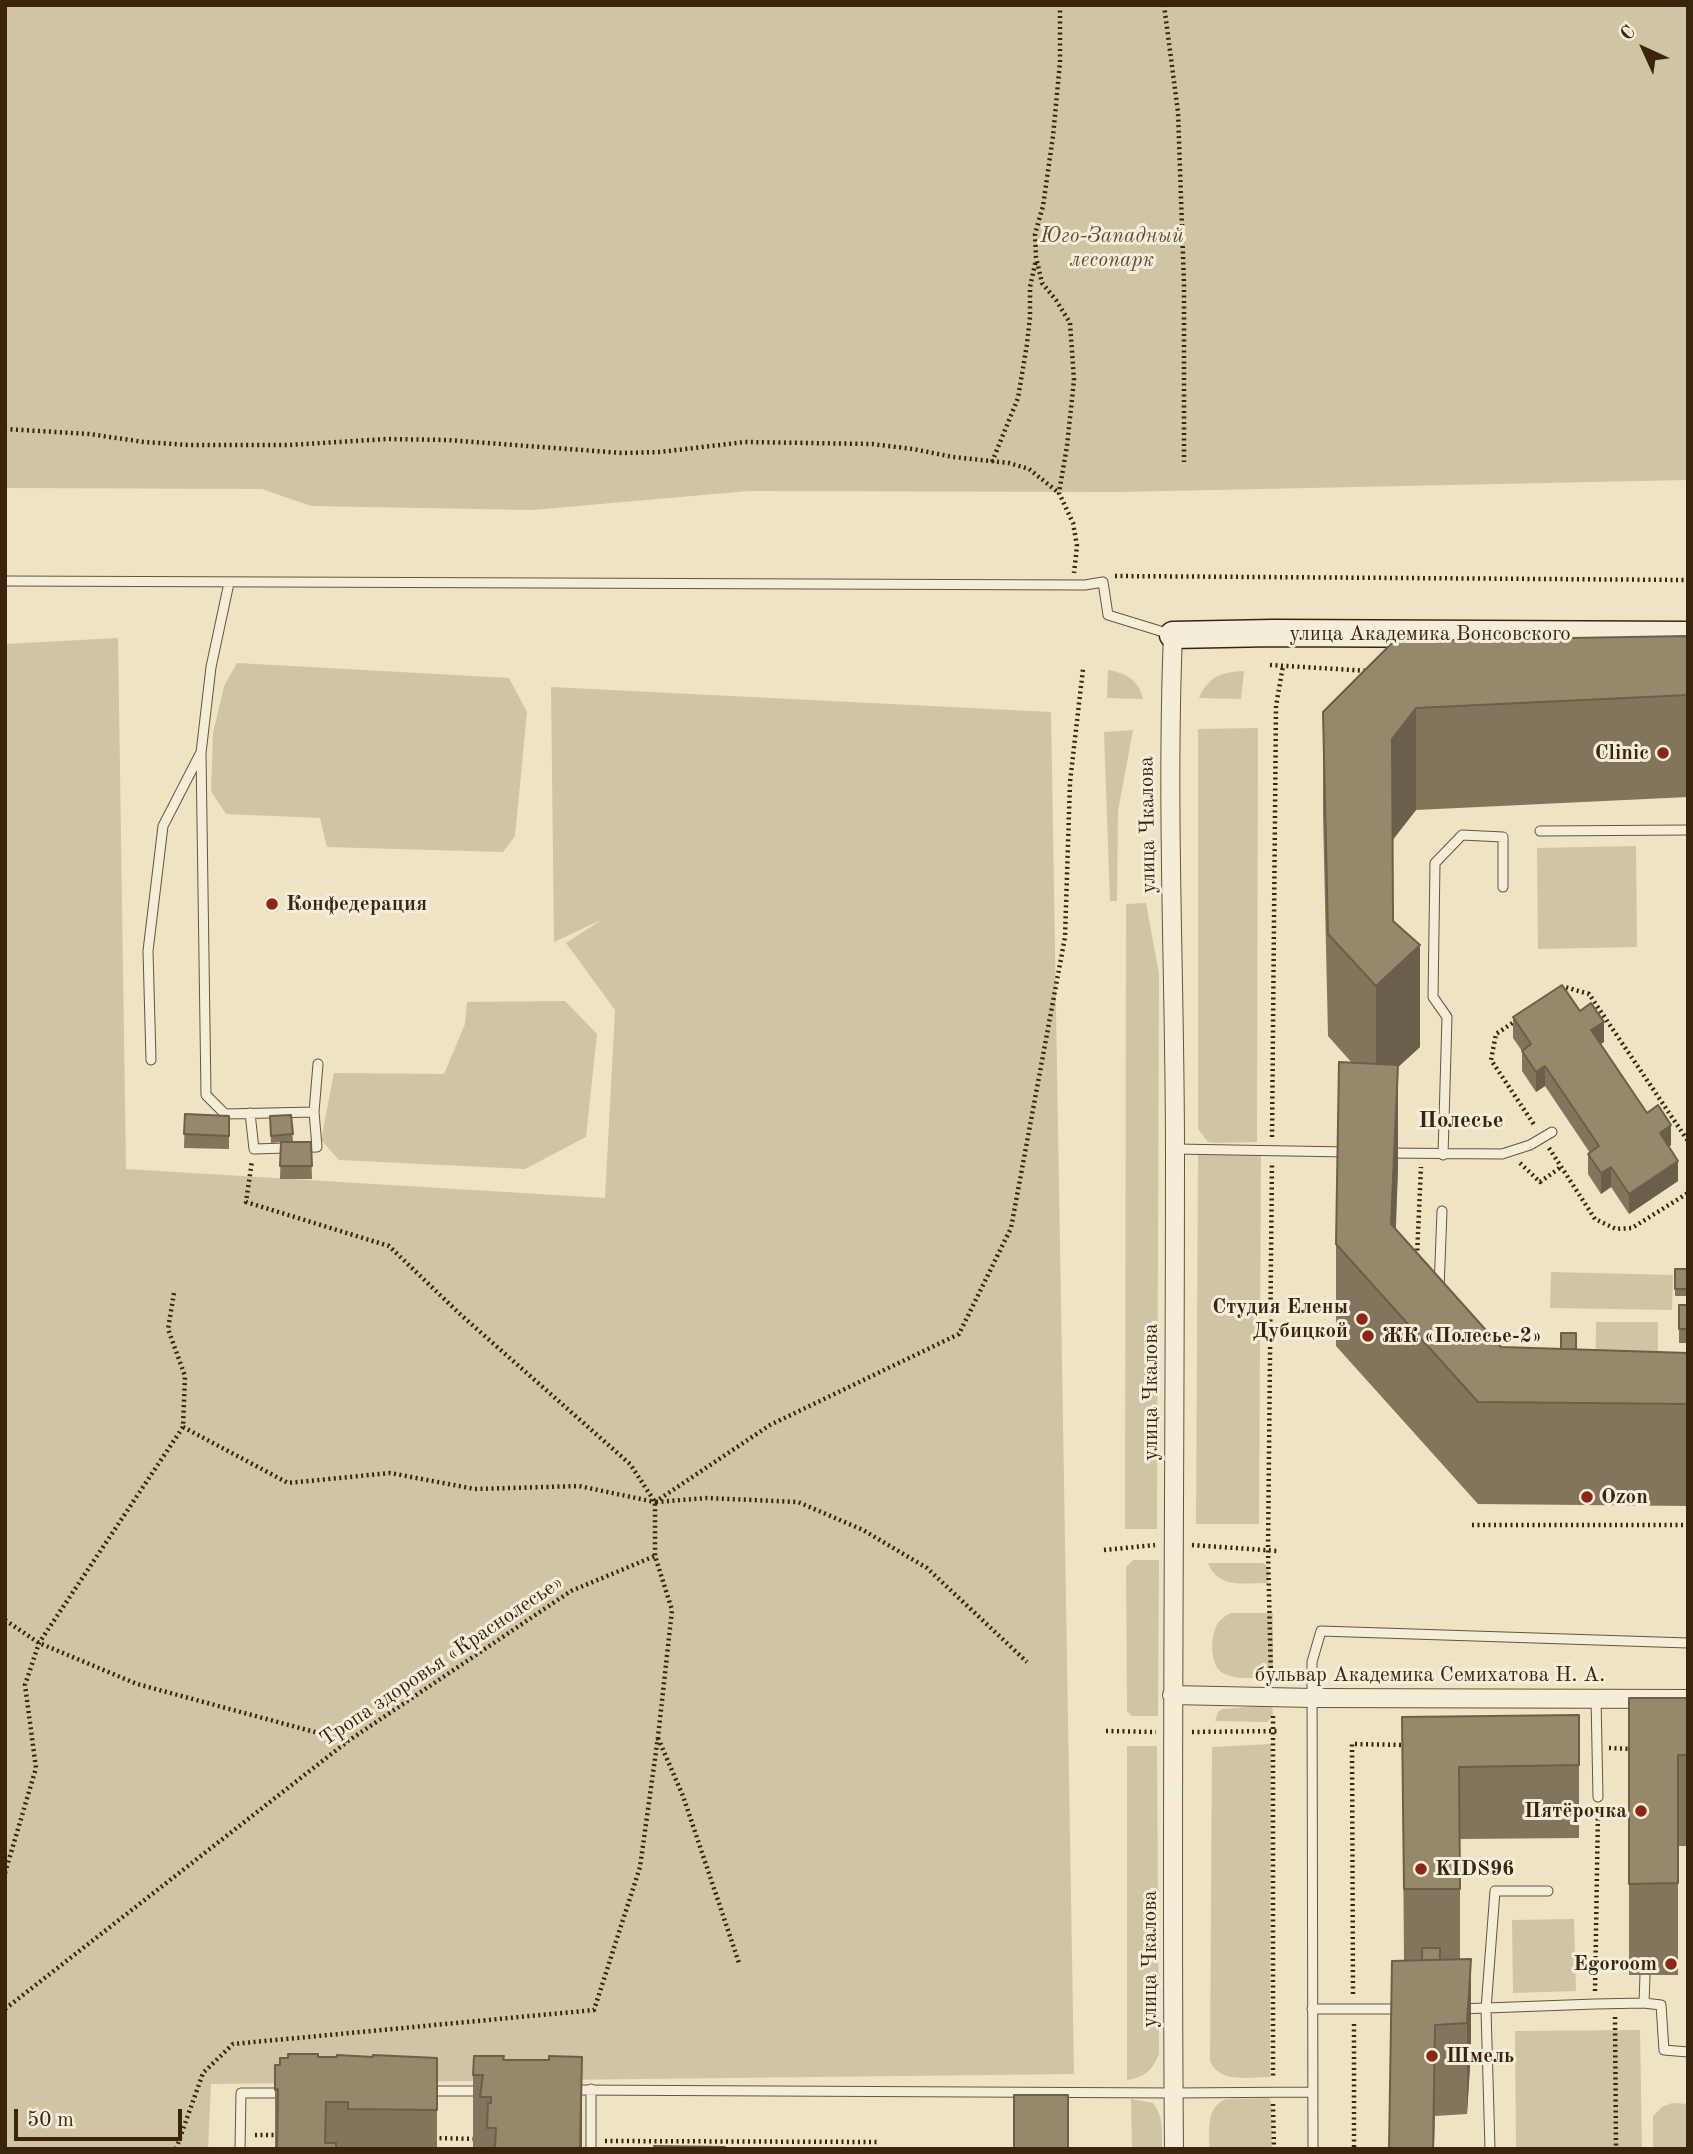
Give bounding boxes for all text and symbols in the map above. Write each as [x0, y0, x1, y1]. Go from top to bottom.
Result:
north arrow [1609, 14, 1679, 84]
text: С [1618, 23, 1640, 45]
park label: Юго-Западный лесопарк [1040, 223, 1184, 273]
street label: улица Академика Вонсовского [1289, 621, 1571, 647]
place label: Clinic [1595, 740, 1649, 766]
marker: Clinic [1655, 745, 1671, 761]
street label: улица Чкалова [1134, 756, 1162, 894]
place label: Конфедерация [286, 891, 427, 917]
marker: Конфедерация [264, 896, 280, 912]
district label: Полесье [1418, 1107, 1504, 1135]
place label: Студия Елены Дубицкой [1212, 1294, 1348, 1344]
marker: Студия Елены Дубицкой [1354, 1311, 1370, 1327]
street label: улица Чкалова [1138, 1323, 1164, 1461]
place label: ЖК «Полесье-2» [1382, 1323, 1542, 1349]
marker: ЖК «Полесье-2» [1360, 1328, 1376, 1344]
place label: Ozon [1601, 1484, 1648, 1510]
marker: Ozon [1579, 1489, 1595, 1505]
street label: Тропа здоровья «Краснолесье» [315, 1570, 569, 1752]
street label: бульвар Академика Семихатова Н. А. [1255, 1662, 1605, 1688]
place label: Пятёрочка [1524, 1798, 1627, 1824]
marker: Пятёрочка [1633, 1803, 1649, 1819]
place label: KIDS96 [1435, 1856, 1514, 1882]
marker: KIDS96 [1413, 1861, 1429, 1877]
street label: улица Чкалова [1137, 1890, 1163, 2028]
place label: Egoroom [1573, 1951, 1657, 1977]
marker: Egoroom [1663, 1956, 1679, 1972]
place label: Шмель [1446, 2043, 1514, 2069]
marker: Шмель [1424, 2048, 1440, 2064]
scale bar [18, 2094, 186, 2138]
text: 50 m [27, 2110, 74, 2131]

